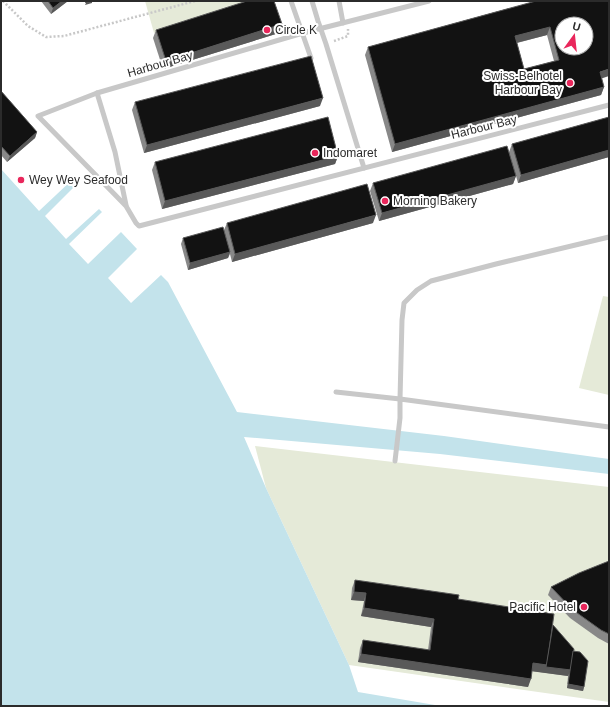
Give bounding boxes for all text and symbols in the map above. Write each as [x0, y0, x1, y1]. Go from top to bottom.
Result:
north arrow [554, 16, 594, 56]
text: U [571, 20, 582, 33]
place label: Circle K [275, 23, 317, 37]
marker: Circle K [262, 25, 272, 35]
street label: Harbour Bay [126, 48, 194, 80]
place label: Swiss-Belhotel Harbour Bay [483, 69, 562, 97]
marker: Swiss-Belhotel Harbour Bay [565, 78, 575, 88]
street label: Harbour Bay [450, 112, 518, 142]
place label: Indomaret [323, 146, 378, 160]
marker: Indomaret [310, 148, 320, 158]
place label: Wey Wey Seafood [29, 173, 128, 187]
marker: Wey Wey Seafood [16, 175, 26, 185]
place label: Morning Bakery [393, 194, 477, 208]
marker: Morning Bakery [380, 196, 390, 206]
place label: Pacific Hotel [509, 600, 576, 614]
marker: Pacific Hotel [579, 602, 589, 612]

